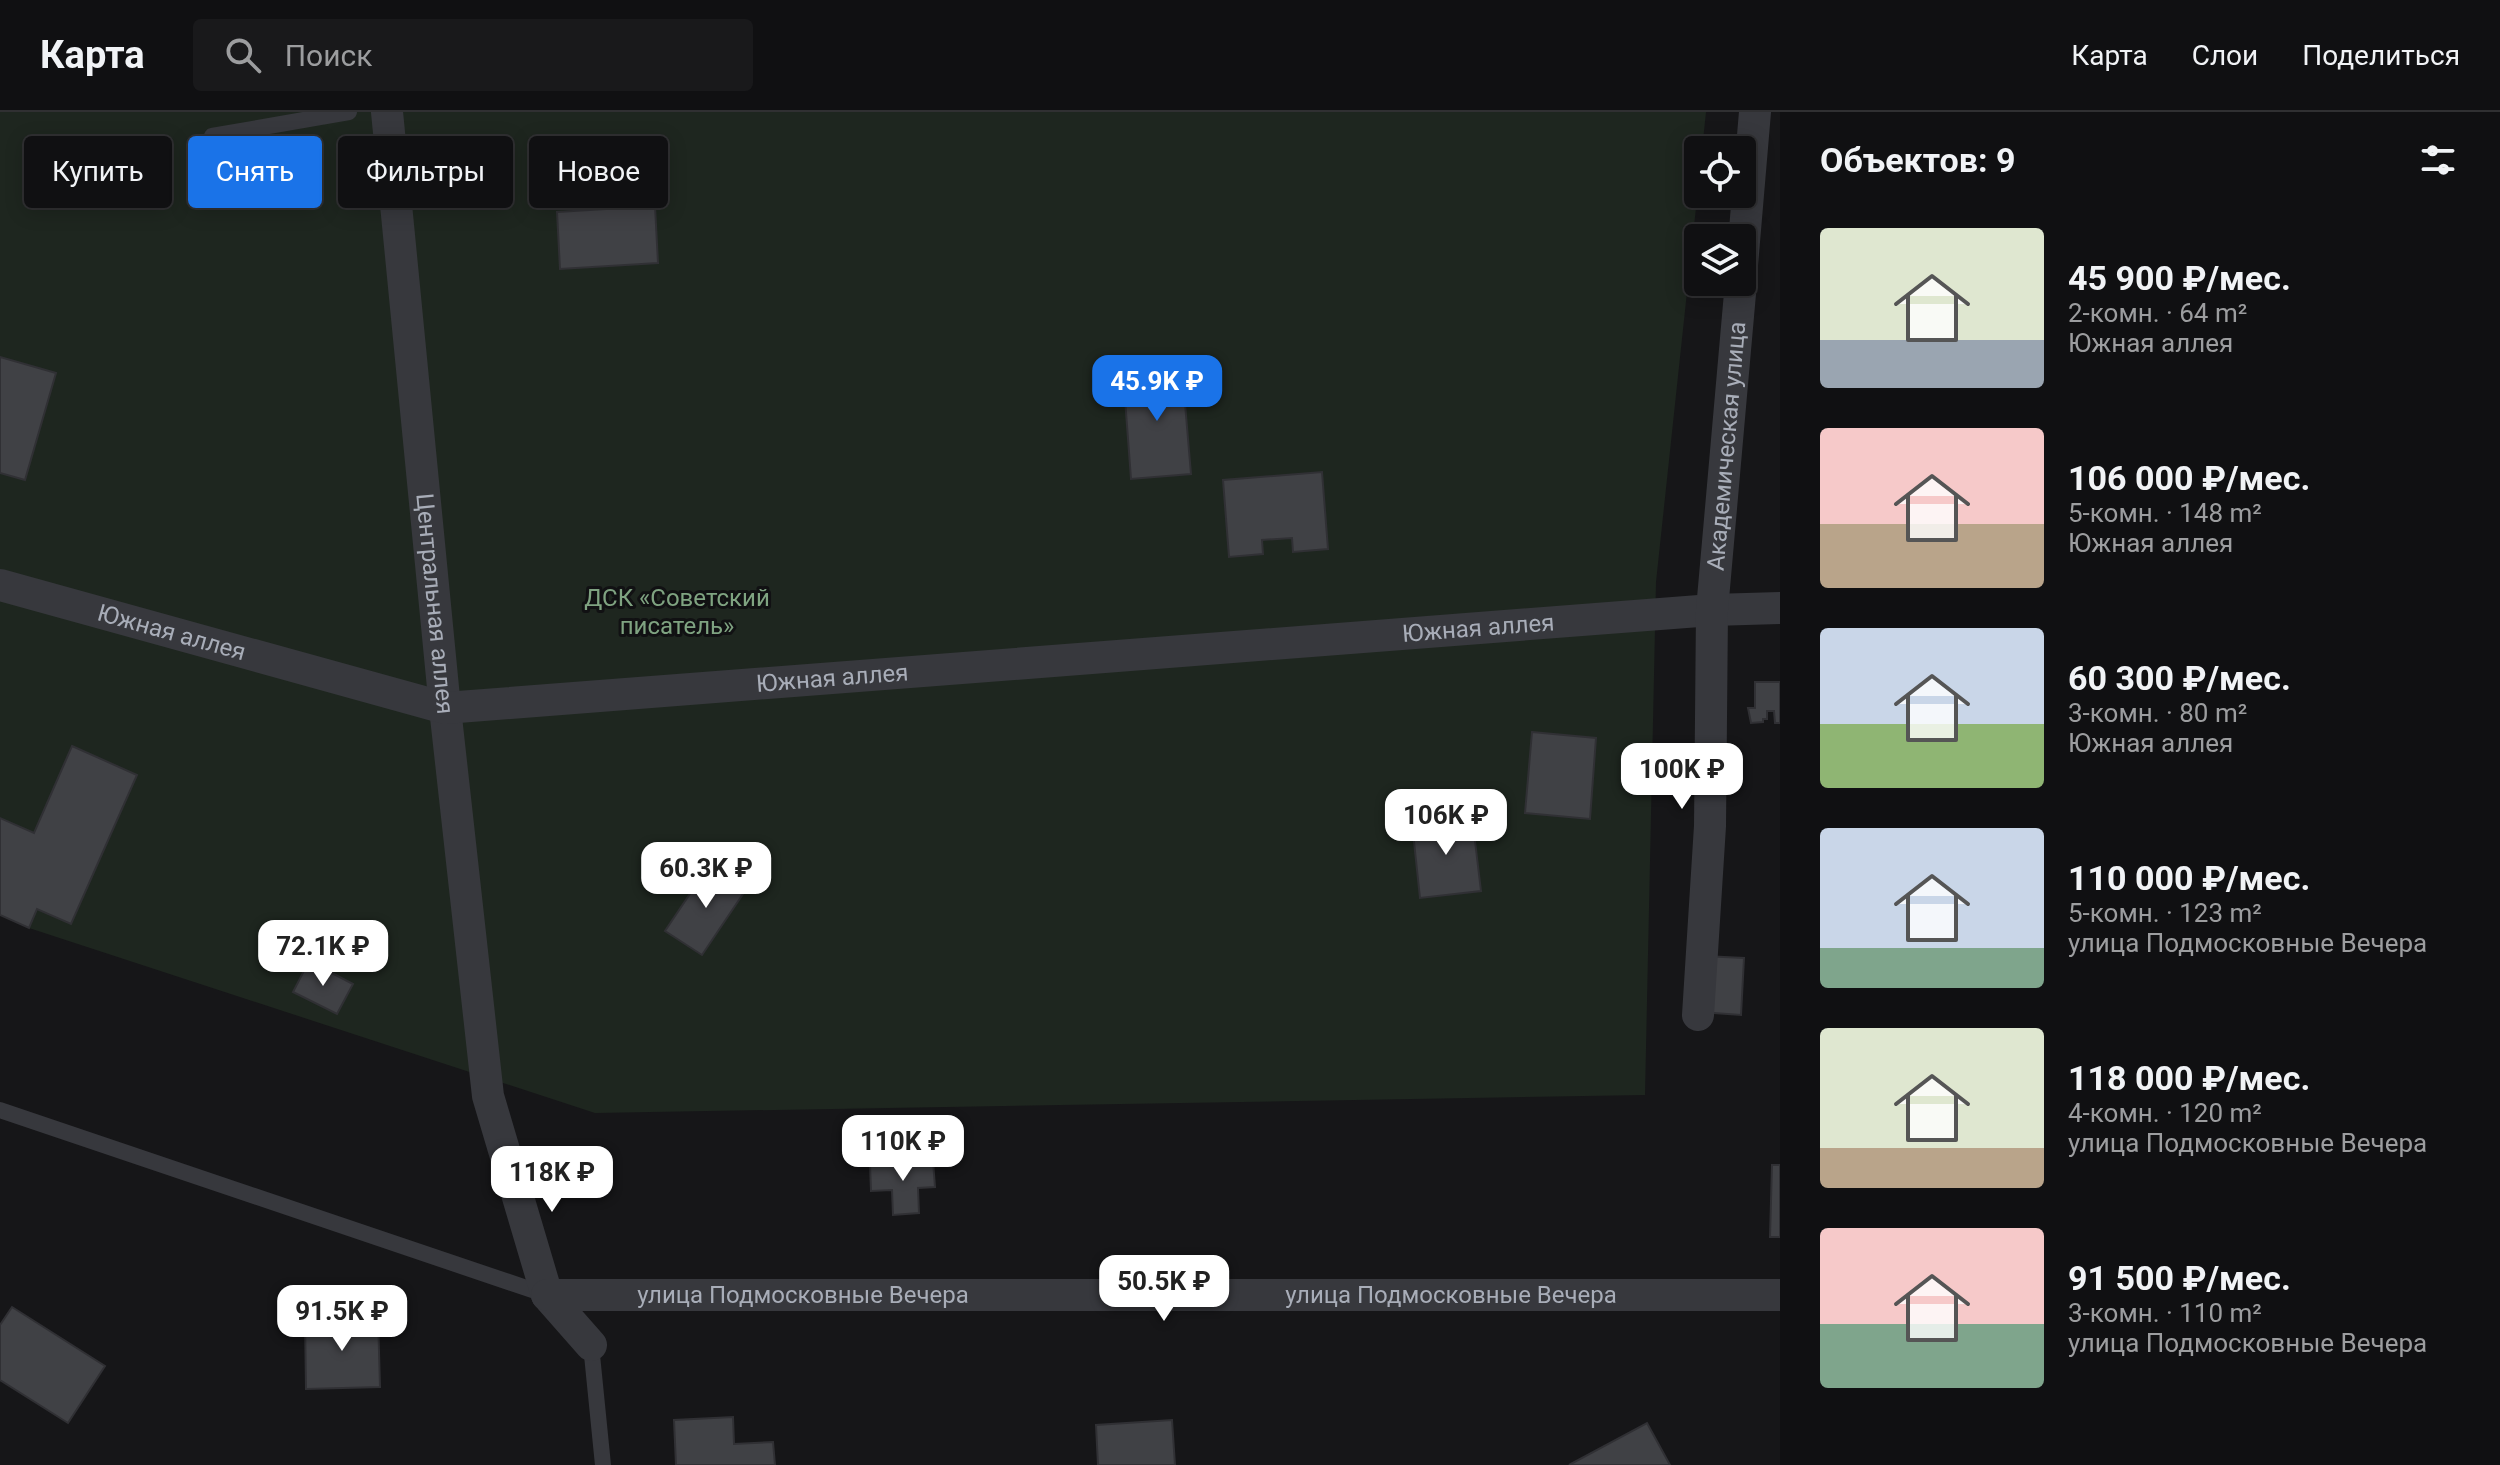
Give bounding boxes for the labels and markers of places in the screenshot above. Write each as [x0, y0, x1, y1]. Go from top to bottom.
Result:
pin: 45.9K ₽ [1083, 355, 1231, 423]
pin: 100K ₽ [1617, 743, 1747, 811]
pin: 106K ₽ [1381, 789, 1511, 857]
pin: 60.3K ₽ [632, 842, 780, 910]
pin: 72.1K ₽ [249, 920, 397, 988]
pin: 110K ₽ [838, 1115, 968, 1183]
pin: 118K ₽ [487, 1146, 617, 1214]
pin: 50.5K ₽ [1090, 1255, 1238, 1323]
pin: 91.5K ₽ [268, 1285, 416, 1353]

